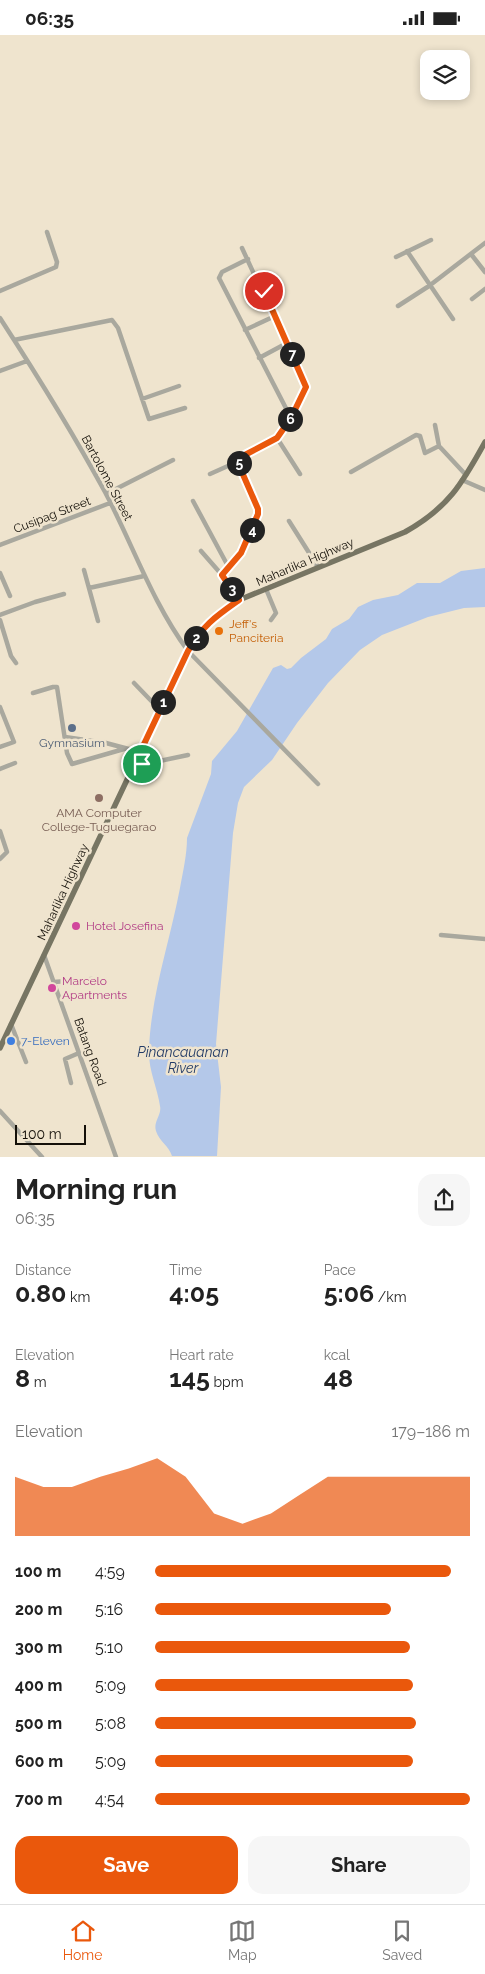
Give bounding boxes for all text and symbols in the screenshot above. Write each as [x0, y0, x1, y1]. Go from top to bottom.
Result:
text: 06:35 [25, 7, 74, 29]
map controls [420, 50, 470, 100]
button: layers [420, 50, 470, 100]
pin [243, 270, 285, 312]
icon: check [250, 277, 278, 305]
pin: 7 [280, 341, 304, 367]
text: 7 [289, 346, 296, 362]
pin: 6 [278, 407, 302, 431]
text: 6 [286, 411, 295, 427]
street label: Bartolome Street [79, 433, 135, 523]
pin: 5 [226, 451, 252, 475]
text: 5 [236, 455, 243, 471]
street label: Cusipag Street [11, 494, 93, 536]
pin: 4 [240, 517, 264, 543]
text: 4 [249, 522, 257, 538]
street label: Maharlika Highway [254, 535, 356, 589]
pin: 3 [220, 577, 244, 601]
text: 3 [229, 581, 236, 597]
place label: Jeff's Panciteria [229, 617, 283, 645]
pin: 2 [184, 625, 208, 651]
marker: Jeff's Panciteria [213, 625, 225, 637]
text: 2 [193, 630, 200, 646]
pin: 1 [150, 689, 176, 715]
text: 1 [160, 694, 167, 710]
marker: Gymnasium [66, 722, 78, 734]
place label: Gymnasium [39, 736, 105, 750]
pin [121, 743, 163, 785]
icon: arrive [128, 750, 156, 778]
marker: AMA Computer College-Tuguegarao [93, 792, 105, 804]
place label: AMA Computer College-Tuguegarao [42, 806, 156, 834]
street label: Maharlika Highway [35, 841, 92, 942]
place label: Hotel Josefina [86, 919, 164, 933]
marker: Hotel Josefina [70, 920, 82, 932]
place label: Marcelo Apartments [62, 974, 127, 1002]
marker: Marcelo Apartments [46, 982, 58, 994]
street label: Batang Road [71, 1016, 109, 1088]
place label: 7-Eleven [21, 1034, 70, 1048]
marker: 7-Eleven [5, 1035, 17, 1047]
water label: Pinancauanan River [137, 1044, 229, 1076]
scale bar [15, 1121, 86, 1145]
text: 100 m [22, 1126, 62, 1142]
text: Morning run [15, 1173, 177, 1206]
button: share [418, 1174, 470, 1226]
text: 06:35 [15, 1209, 55, 1228]
text: Distance [15, 1262, 71, 1278]
text: Time [169, 1262, 202, 1278]
text: Pace [324, 1262, 356, 1278]
text: 0.80 [15, 1278, 66, 1308]
text: 4:05 [169, 1278, 219, 1308]
text: 5:06 [324, 1278, 374, 1308]
text: km [66, 1289, 90, 1305]
text: /km [374, 1289, 407, 1305]
text: Elevation [15, 1347, 74, 1363]
text: Heart rate [169, 1347, 234, 1363]
text: kcal [324, 1347, 350, 1363]
text: 8 [15, 1363, 30, 1393]
text: 145 [169, 1363, 210, 1393]
text: 48 [324, 1363, 353, 1393]
text: m [30, 1374, 47, 1390]
text: bpm [210, 1374, 244, 1390]
text: Elevation [15, 1422, 83, 1441]
text: 179–186 m [392, 1422, 470, 1441]
text: 100 m [15, 1562, 61, 1581]
text: 4:59 [95, 1562, 125, 1581]
text: 200 m [15, 1600, 62, 1619]
text: 5:16 [95, 1600, 123, 1619]
text: 300 m [15, 1638, 62, 1657]
text: 5:10 [95, 1638, 123, 1657]
text: 400 m [15, 1676, 63, 1695]
text: 5:09 [95, 1676, 126, 1695]
text: 500 m [15, 1714, 62, 1733]
text: 5:08 [95, 1714, 126, 1733]
text: 600 m [15, 1752, 63, 1771]
text: 5:09 [95, 1752, 126, 1771]
text: 700 m [15, 1790, 62, 1809]
text: 4:54 [95, 1790, 124, 1809]
button: Save [15, 1836, 238, 1894]
button: Share [248, 1836, 470, 1894]
tab: Home [63, 1917, 102, 1963]
tab: Map [228, 1917, 257, 1963]
tab: Saved [382, 1917, 422, 1963]

